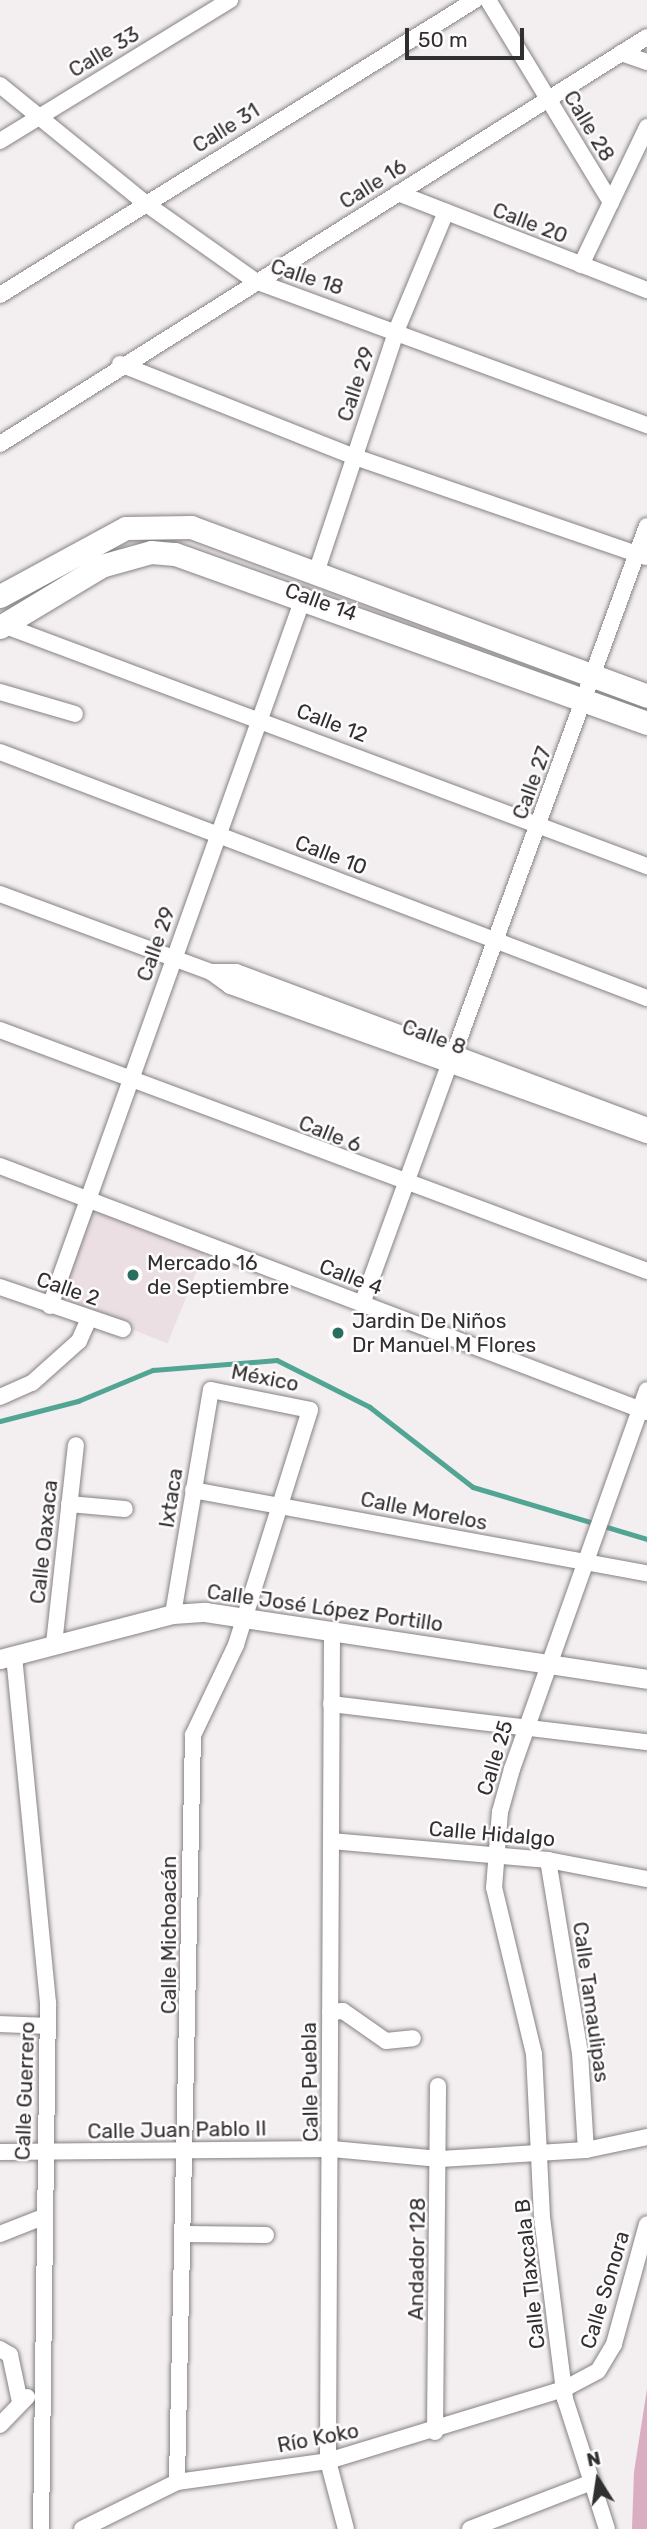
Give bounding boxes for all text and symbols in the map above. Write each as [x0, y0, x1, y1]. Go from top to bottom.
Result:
scale bar [409, 14, 528, 58]
street label: Calle 33 [64, 21, 144, 83]
text: 50 m [418, 27, 468, 52]
street label: Calle 28 [558, 86, 620, 166]
street label: Calle 31 [188, 98, 264, 158]
street label: Calle 16 [335, 154, 411, 214]
street label: Calle 20 [489, 197, 571, 249]
street label: Calle 18 [267, 253, 347, 301]
street label: Calle 29 [332, 343, 380, 425]
street label: Calle 14 [282, 577, 360, 627]
street label: Calle 12 [293, 698, 371, 748]
street label: Calle 27 [507, 743, 557, 823]
street label: Calle 10 [291, 830, 371, 880]
street label: Calle 29 [131, 903, 181, 985]
street label: Calle 8 [399, 1014, 469, 1060]
street label: Calle 6 [295, 1110, 365, 1158]
place label: Mercado 16 de Septiembre [147, 1250, 289, 1300]
street label: Calle 4 [316, 1253, 386, 1301]
street label: Calle 2 [33, 1267, 103, 1311]
marker: Mercado 16 de Septiembre [125, 1267, 141, 1283]
place label: Jardin De Niños Dr Manuel M Flores [352, 1308, 537, 1358]
marker: Jardin De Niños Dr Manuel M Flores [330, 1325, 346, 1341]
street label: México [229, 1359, 301, 1397]
street label: Ixtaca [154, 1466, 188, 1530]
street label: Calle Oaxaca [25, 1479, 63, 1605]
street label: Calle Morelos [358, 1486, 490, 1536]
street label: Calle José López Portillo [205, 1579, 445, 1637]
street label: Calle 25 [472, 1717, 518, 1799]
street label: Calle Hidalgo [428, 1816, 556, 1852]
street label: Calle Michoacán [156, 1856, 182, 2014]
street label: Calle Tamaulipas [567, 1920, 615, 2084]
street label: Calle Guerrero [10, 2021, 40, 2161]
street label: Calle Puebla [296, 2022, 324, 2142]
street label: Calle Juan Pablo II [87, 2116, 267, 2144]
street label: Andador 128 [403, 2197, 431, 2321]
street label: Calle Tlaxcala B [510, 2198, 550, 2350]
street label: Calle Sonora [575, 2228, 635, 2352]
street label: Río Koko [275, 2418, 361, 2458]
north arrow [563, 2445, 633, 2515]
text: N [584, 2446, 603, 2472]

